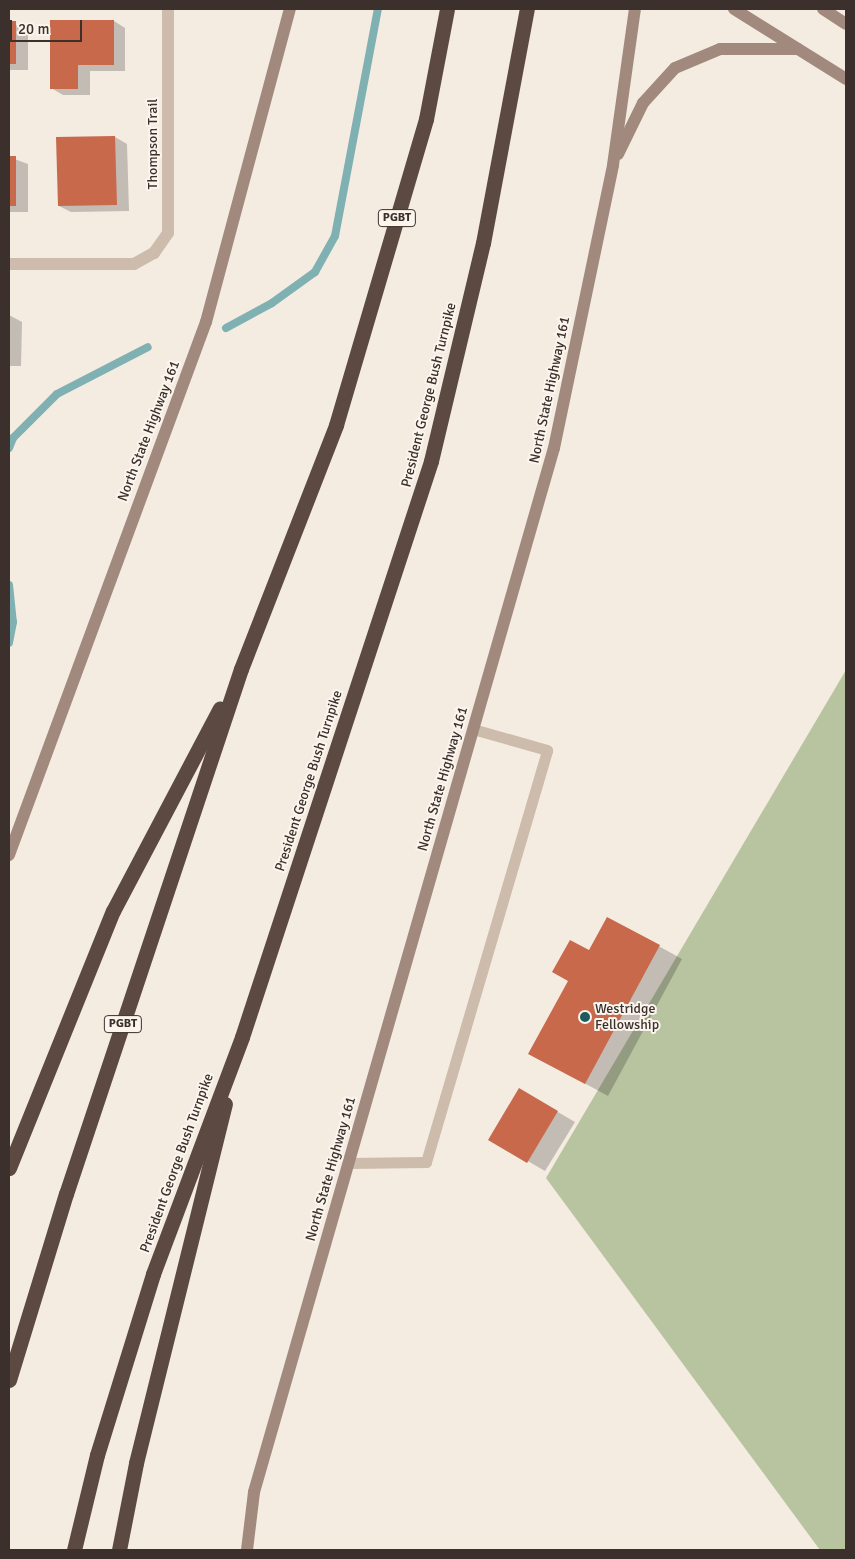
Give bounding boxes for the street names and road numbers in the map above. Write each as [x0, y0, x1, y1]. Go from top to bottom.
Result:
street label: Thompson Trail [145, 99, 161, 189]
road number: PGBT [377, 208, 417, 228]
street label: President George Bush Turnpike [398, 301, 460, 489]
street label: North State Highway 161 [526, 315, 574, 465]
street label: North State Highway 161 [114, 358, 184, 504]
street label: President George Bush Turnpike [272, 688, 346, 874]
street label: North State Highway 161 [414, 705, 472, 853]
road number: PGBT [103, 1014, 143, 1034]
street label: President George Bush Turnpike [137, 1071, 217, 1255]
street label: North State Highway 161 [302, 1095, 360, 1243]

